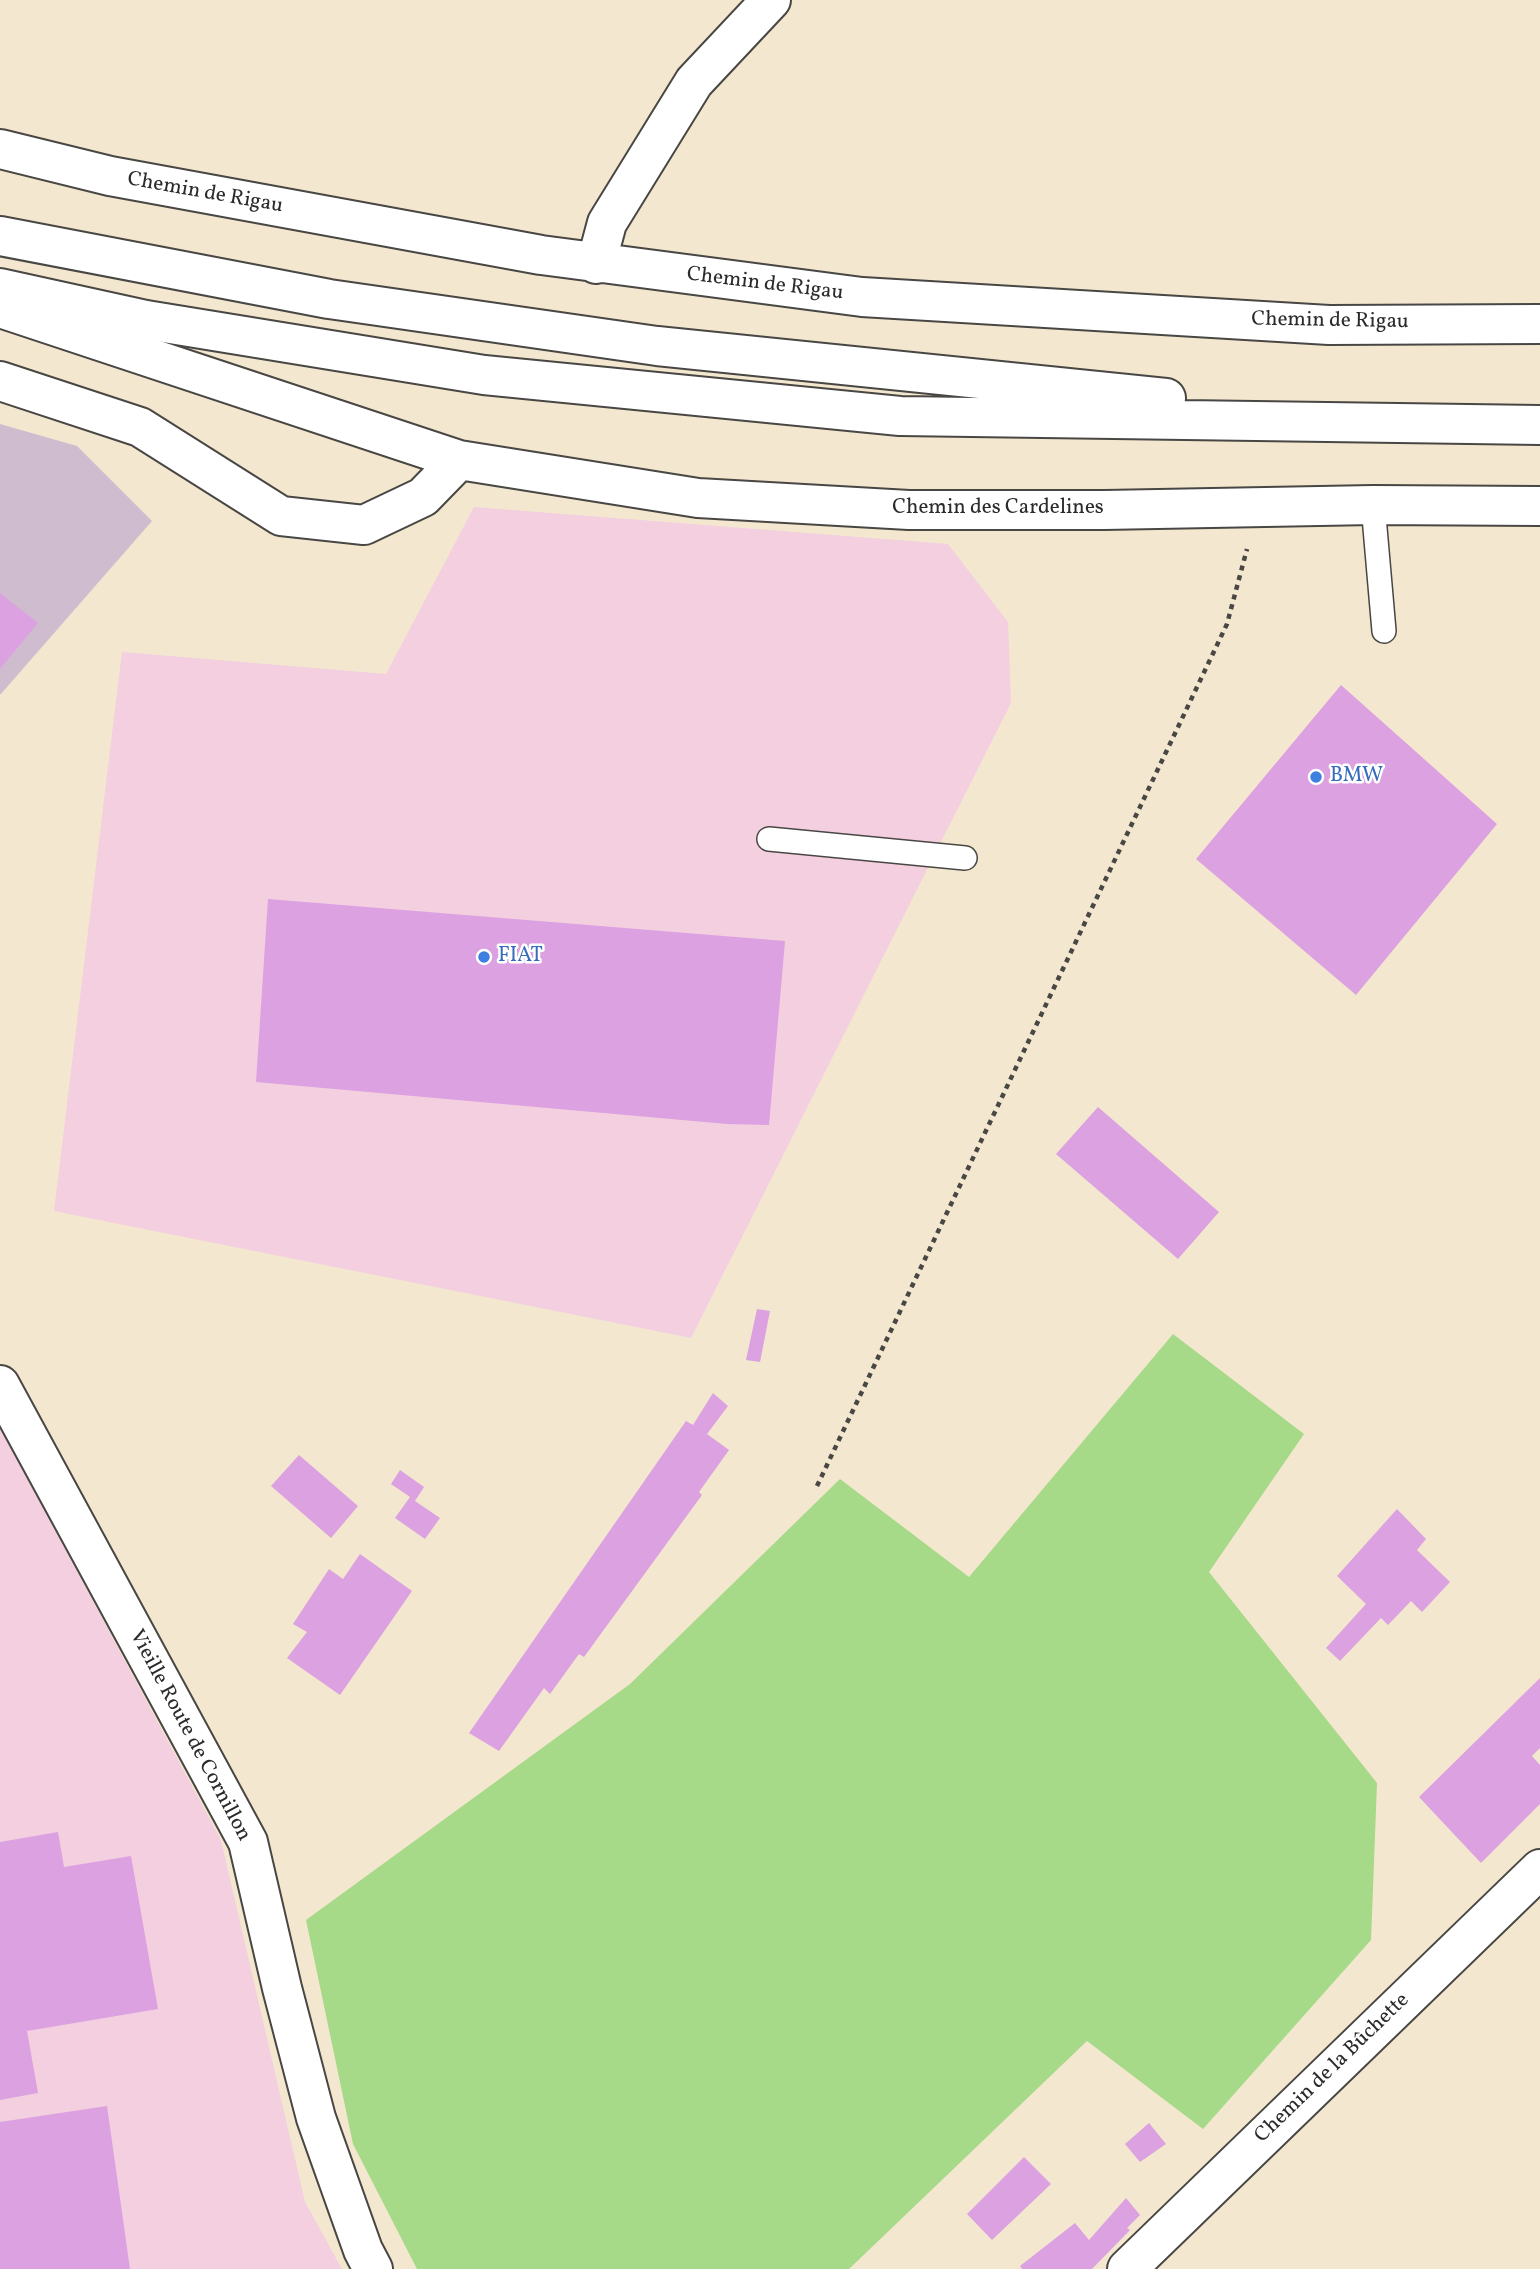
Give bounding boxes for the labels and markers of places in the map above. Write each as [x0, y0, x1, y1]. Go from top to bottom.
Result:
place label: BMW [1330, 764, 1383, 790]
marker: BMW [1308, 769, 1324, 785]
place label: FIAT [498, 944, 543, 970]
marker: FIAT [476, 949, 492, 965]

